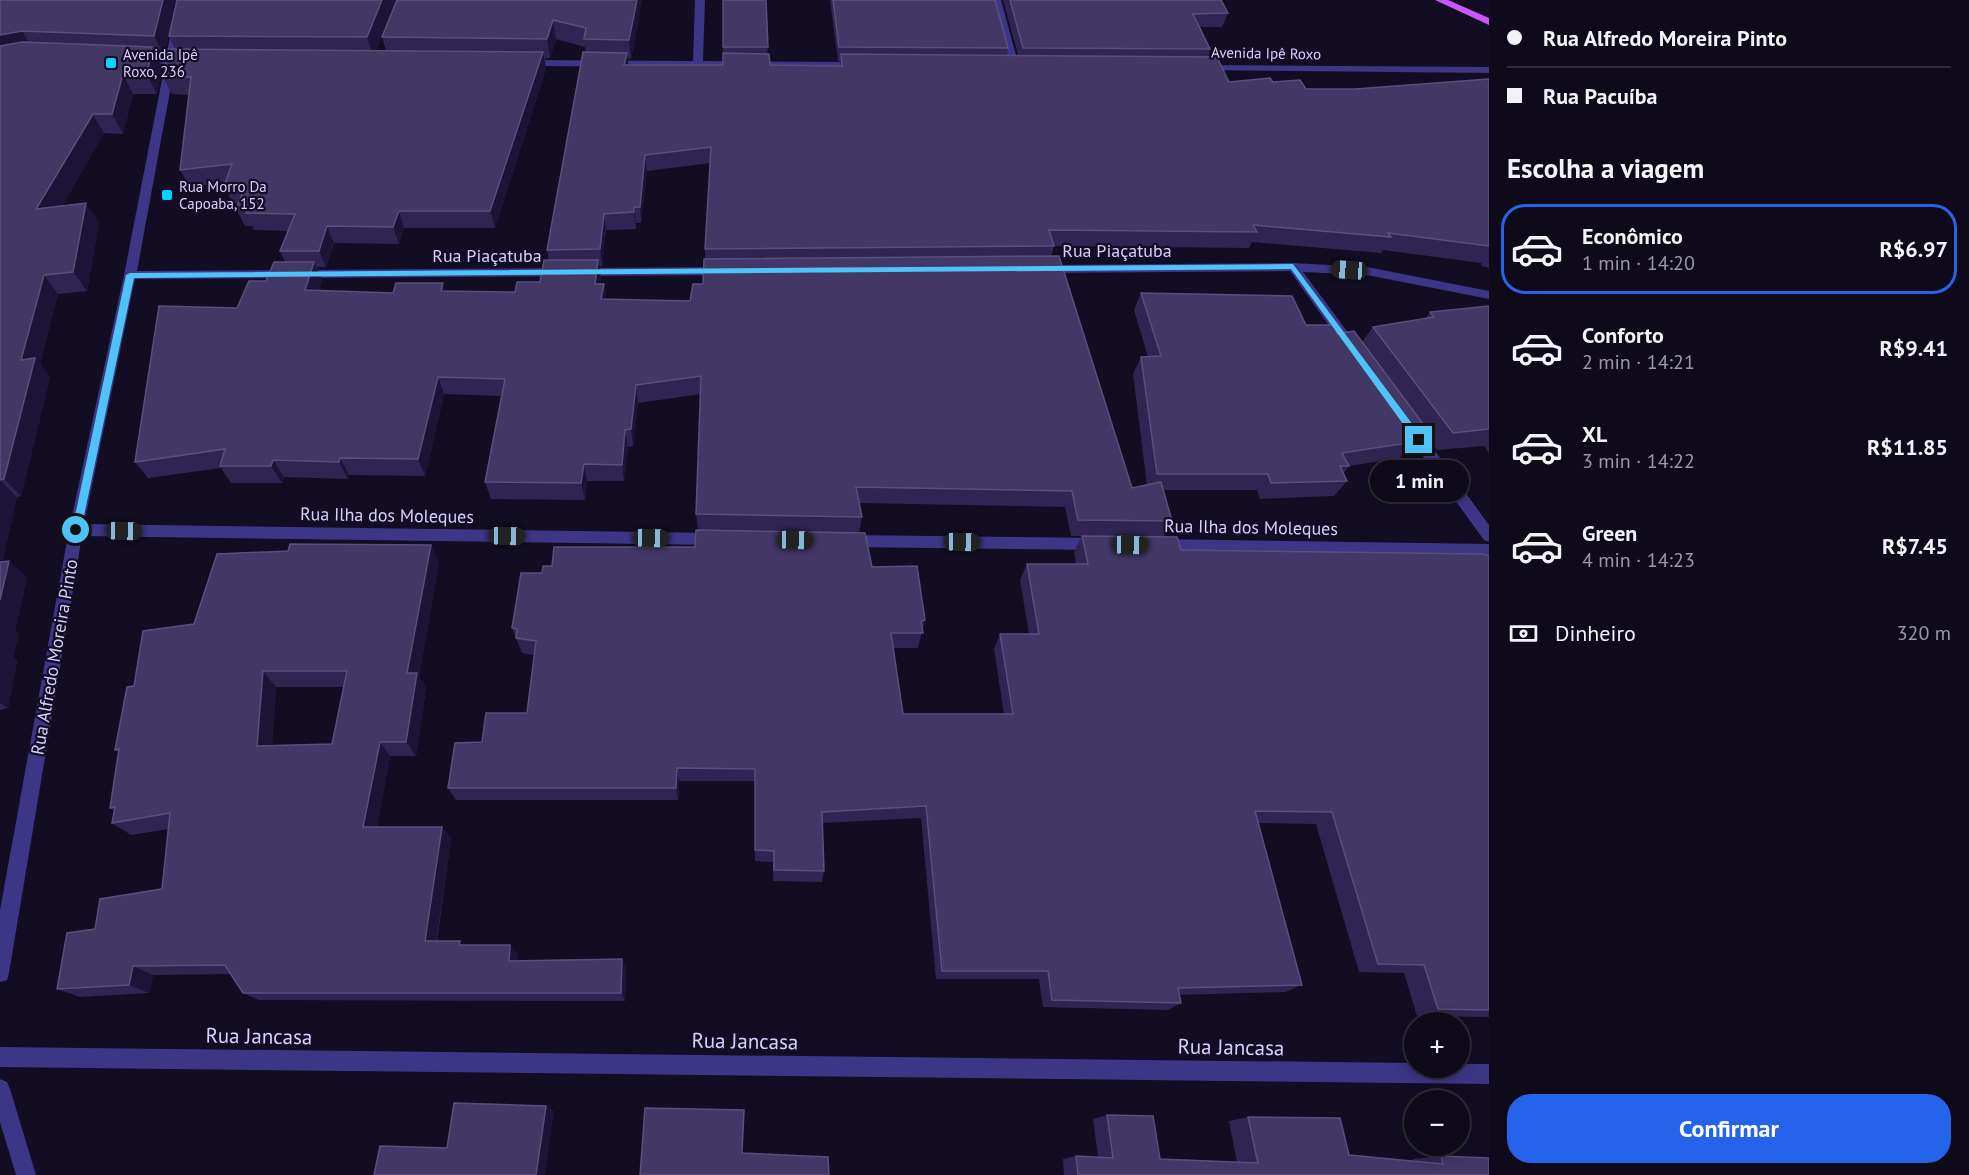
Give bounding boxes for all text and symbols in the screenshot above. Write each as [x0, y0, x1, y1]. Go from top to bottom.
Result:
text: Rua Alfredo Moreira Pinto [1543, 24, 1787, 52]
street label: Avenida Ipê Roxo [1211, 43, 1321, 63]
place label: Avenida Ipê Roxo, 236 [123, 45, 198, 81]
marker: Avenida Ipê Roxo, 236 [104, 56, 118, 70]
text: Rua Pacuíba [1543, 82, 1657, 110]
text: Escolha a viagem [1507, 151, 1704, 185]
place label: Rua Morro Da Capoaba, 152 [179, 177, 267, 213]
marker: Rua Morro Da Capoaba, 152 [160, 188, 174, 202]
icon: car [1510, 222, 1564, 276]
text: Econômico [1582, 222, 1683, 250]
text: R$6.97 [1879, 235, 1948, 263]
street label: Rua Piaçatuba [1062, 239, 1172, 262]
street label: Rua Piaçatuba [432, 244, 542, 267]
text: 1 min · 14:20 [1582, 250, 1695, 276]
car [1330, 260, 1368, 280]
icon: car [1510, 321, 1564, 375]
text: Conforto [1582, 321, 1664, 349]
text: R$9.41 [1879, 334, 1948, 362]
text: 2 min · 14:21 [1582, 349, 1695, 375]
icon: car [1510, 420, 1564, 474]
text: XL [1582, 420, 1607, 448]
route end [1405, 426, 1432, 453]
text: R$11.85 [1867, 433, 1948, 461]
text: 3 min · 14:22 [1582, 448, 1695, 474]
callout: 1 min [1370, 461, 1468, 503]
text: 1 min [1395, 468, 1444, 494]
street label: Rua Ilha dos Moleques [300, 502, 474, 528]
street label: Rua Ilha dos Moleques [1164, 514, 1338, 540]
route start [62, 516, 89, 543]
icon: car [1510, 519, 1564, 573]
text: Green [1582, 519, 1637, 547]
car [106, 522, 142, 540]
car [489, 527, 525, 545]
car [633, 529, 669, 547]
car [777, 531, 813, 549]
text: R$7.45 [1882, 532, 1948, 560]
car [944, 533, 980, 551]
car [1112, 536, 1148, 554]
text: 4 min · 14:23 [1582, 547, 1695, 573]
street label: Rua Alfredo Moreira Pinto [25, 557, 83, 757]
icon: cash [1507, 617, 1540, 650]
text: Dinheiro [1555, 619, 1636, 647]
text: 320 m [1897, 620, 1951, 646]
map controls [1404, 1012, 1470, 1156]
button: + [1404, 1012, 1470, 1078]
street label: Rua Jancasa [205, 1022, 313, 1050]
street label: Rua Jancasa [691, 1027, 799, 1055]
street label: Rua Jancasa [1177, 1033, 1285, 1061]
button: − [1404, 1090, 1470, 1156]
button: Confirmar [1507, 1094, 1951, 1163]

